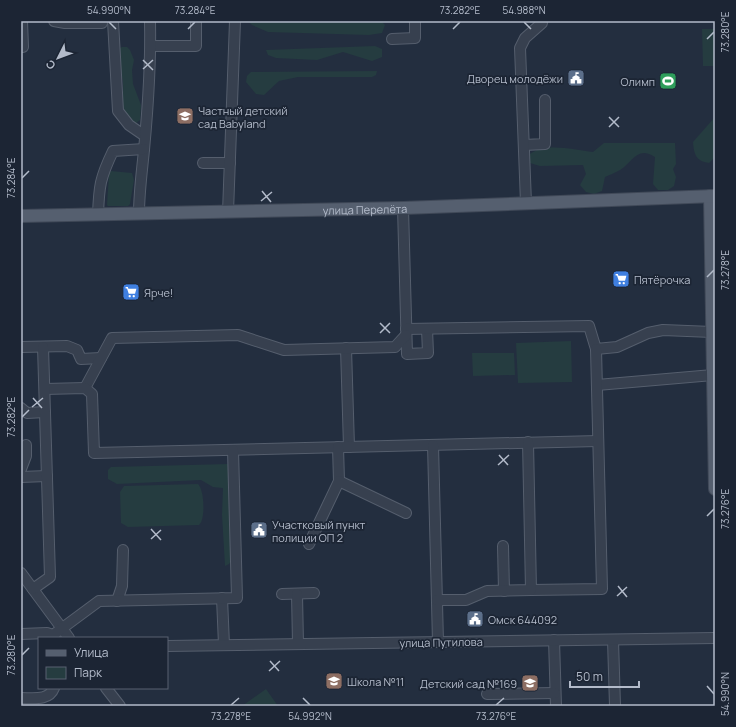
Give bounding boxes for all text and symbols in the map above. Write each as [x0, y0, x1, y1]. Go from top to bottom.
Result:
text: 54.990°N [87, 3, 131, 17]
text: 73.284°E [175, 3, 216, 17]
text: 73.282°E [440, 3, 481, 17]
text: 54.988°N [502, 3, 546, 17]
text: 73.280°E [718, 11, 732, 52]
north arrow [38, 38, 78, 78]
text: С [42, 57, 58, 73]
public building icon: Дворец молодёжи [566, 68, 586, 88]
place label: Дворец молодёжи [467, 71, 563, 86]
sports icon: Олимп [658, 71, 678, 91]
place label: Олимп [621, 74, 655, 89]
place label: Частный детский сад Babyland [198, 103, 288, 131]
school or university icon: Частный детский сад Babyland [175, 106, 195, 126]
text: 73.284°E [4, 157, 18, 198]
street label: улица Перелёта [323, 200, 407, 217]
text: 73.278°E [718, 250, 732, 290]
supermarket icon: Пятёрочка [611, 269, 631, 289]
place label: Пятёрочка [634, 272, 690, 287]
supermarket icon: Ярче! [121, 282, 141, 302]
place label: Ярче! [144, 285, 173, 300]
text: 73.282°E [4, 396, 18, 437]
text: 73.276°E [718, 489, 732, 529]
place label: Участковый пункт полиции ОП 2 [272, 517, 366, 545]
public building icon: Участковый пункт полиции ОП 2 [249, 520, 269, 540]
public building icon: Омск 644092 [465, 609, 485, 629]
place label: Омск 644092 [488, 612, 557, 627]
text: 73.280°E [4, 634, 18, 675]
street label: улица Путилова [399, 634, 483, 650]
legend [38, 637, 168, 689]
text: Улица [74, 644, 108, 661]
scale bar [570, 663, 639, 689]
text: Парк [74, 664, 103, 681]
text: 50 m [576, 668, 603, 685]
school or university icon: Школа №11 [324, 671, 344, 691]
text: 54.990°N [718, 672, 732, 716]
school or university icon: Детский сад №169 [520, 673, 540, 693]
place label: Школа №11 [347, 674, 404, 689]
place label: Детский сад №169 [420, 676, 517, 691]
text: 73.278°E [211, 709, 251, 723]
text: 54.992°N [288, 709, 332, 723]
text: 73.276°E [476, 709, 516, 723]

